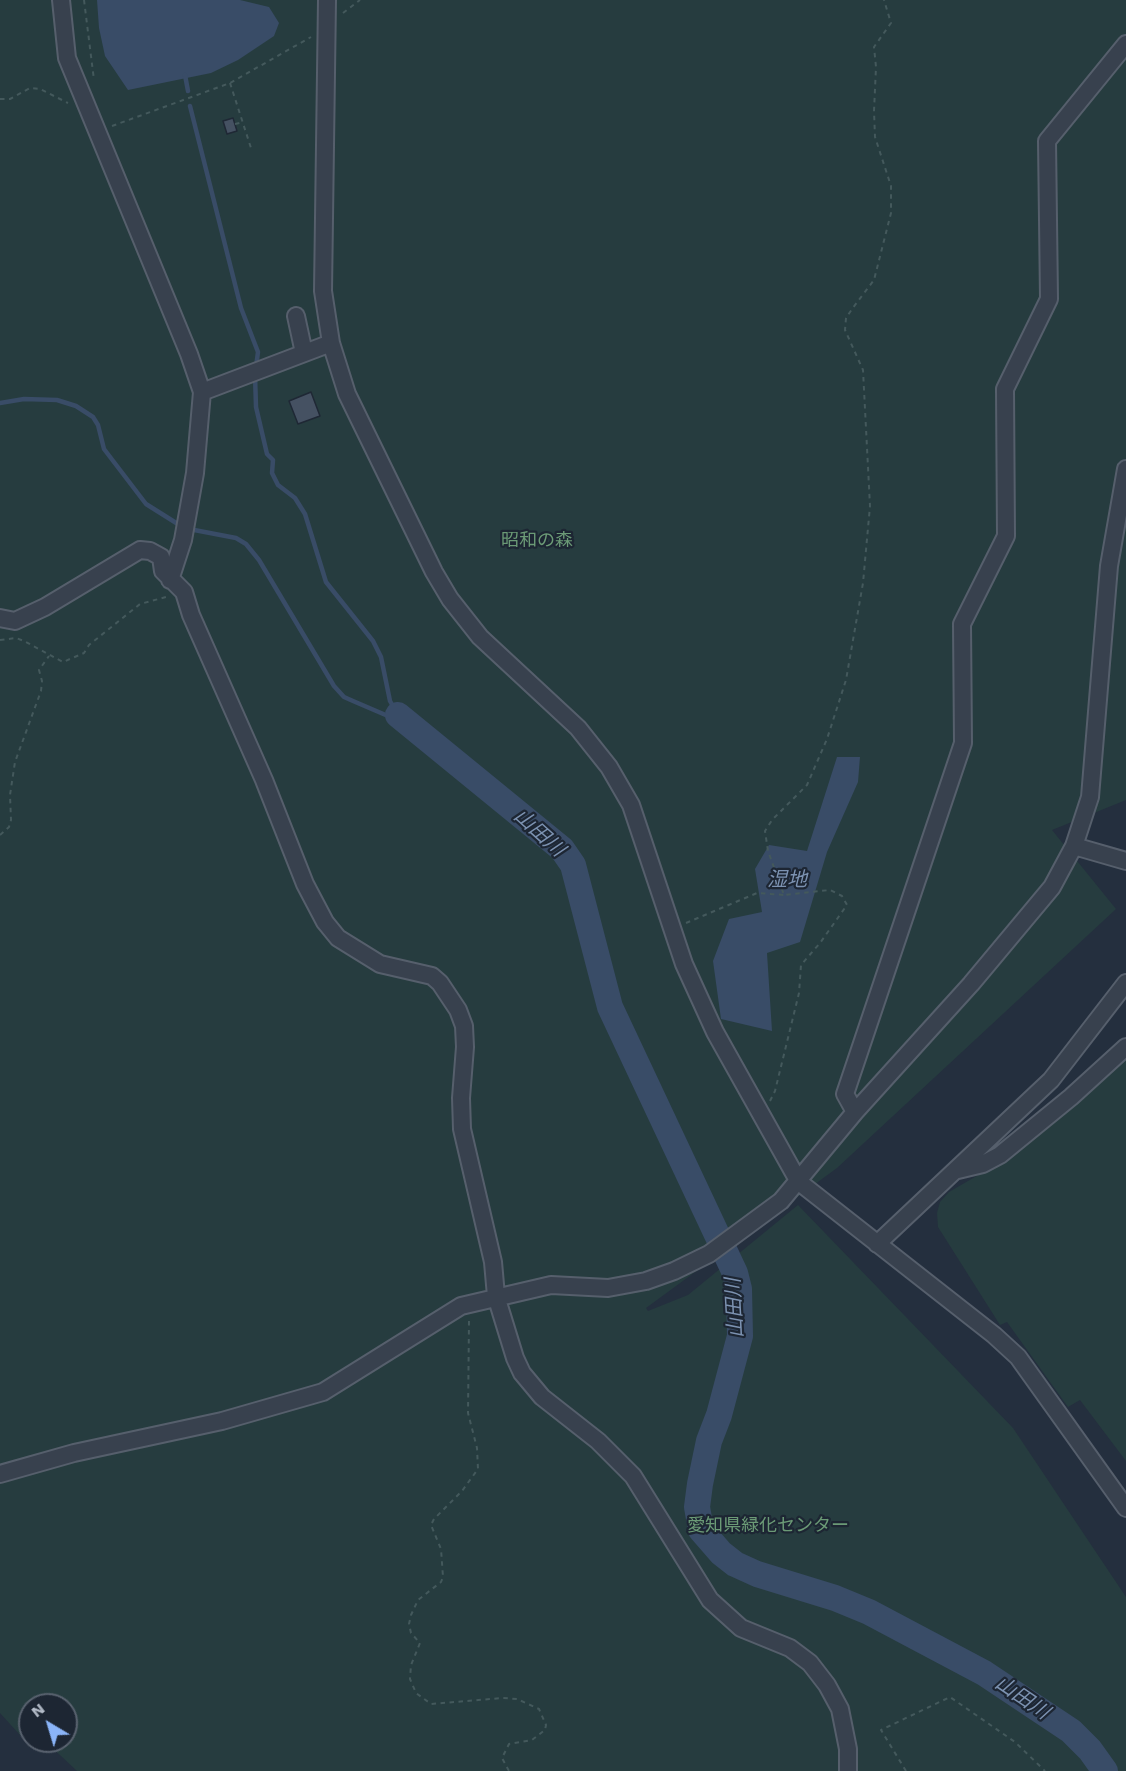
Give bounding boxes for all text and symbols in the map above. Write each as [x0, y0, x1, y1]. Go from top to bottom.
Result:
park label: 昭和の森 [501, 530, 573, 552]
water label: 山田川 [509, 804, 569, 862]
water label: 湿地 [767, 868, 807, 892]
water label: 山田川 [721, 1277, 749, 1339]
park label: 愛知県緑化センター [687, 1515, 849, 1537]
water label: 山田川 [990, 1671, 1054, 1725]
north arrow [18, 1693, 78, 1753]
text: N [27, 1699, 48, 1721]

